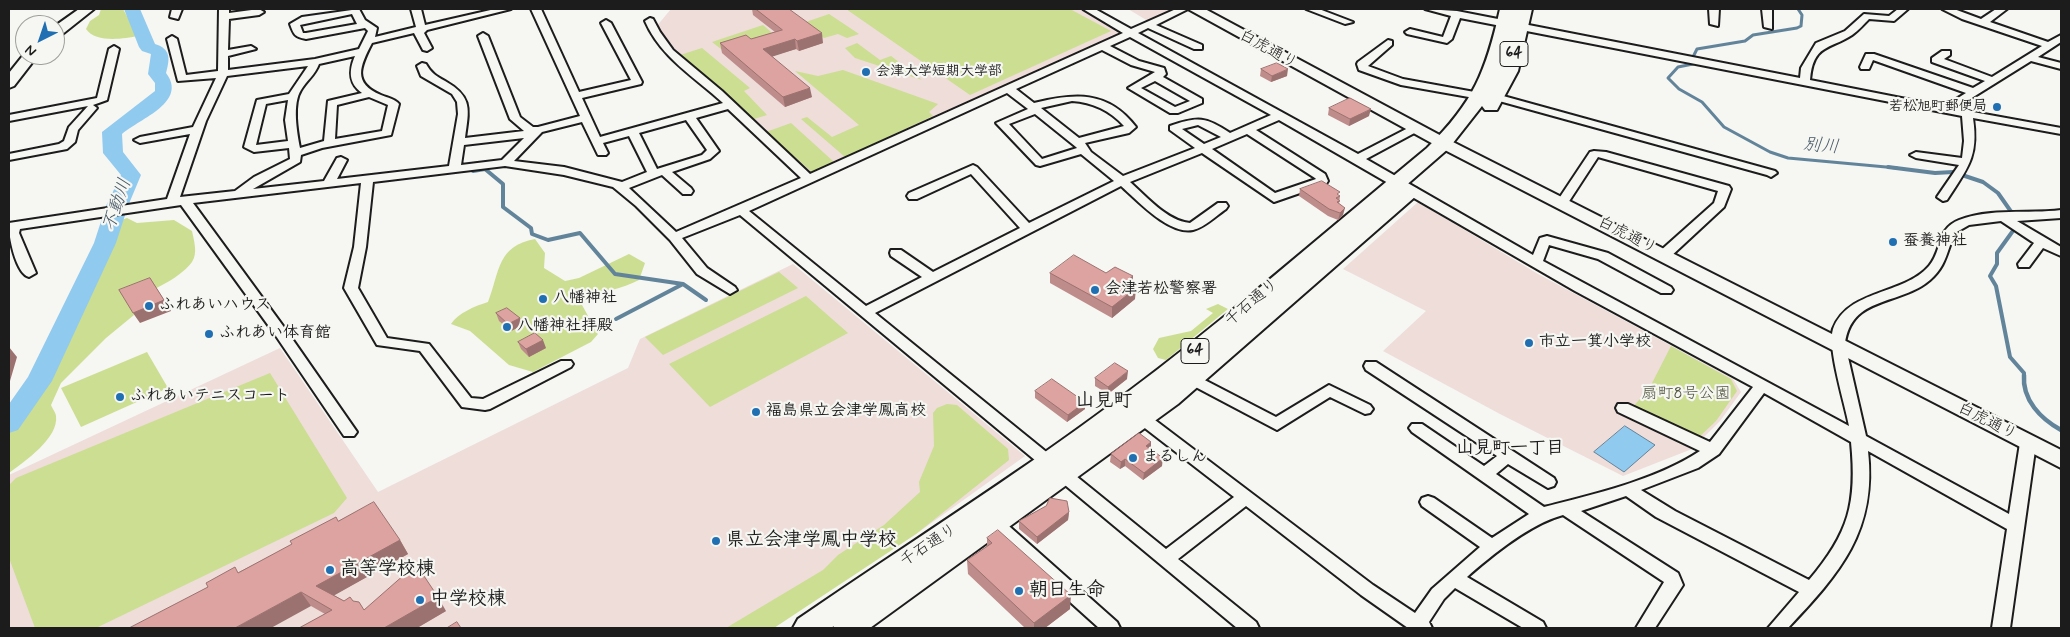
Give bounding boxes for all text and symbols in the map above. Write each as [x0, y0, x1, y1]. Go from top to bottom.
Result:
north arrow [15, 15, 65, 65]
street label: 白虎通り [1235, 26, 1301, 74]
text: N [21, 41, 40, 60]
road number: 64 [1500, 42, 1528, 66]
place label: 会津大学短期大学部 [876, 64, 1002, 80]
marker: 会津大学短期大学部 [860, 66, 872, 78]
place label: 若松旭町郵便局 [1889, 99, 1987, 115]
marker: 若松旭町郵便局 [1991, 101, 2003, 113]
water label: 別川 [1802, 135, 1840, 159]
water label: 不動川 [99, 176, 137, 234]
street label: 白虎通り [1594, 213, 1660, 259]
place label: 蚕養神社 [1903, 232, 1967, 252]
marker: 蚕養神社 [1887, 236, 1899, 248]
street label: 千石通り [1221, 275, 1283, 331]
place label: 会津若松警察署 [1105, 280, 1217, 300]
marker: 会津若松警察署 [1089, 284, 1101, 296]
place label: 八幡神社 [553, 289, 617, 309]
marker: 八幡神社 [537, 293, 549, 305]
place label: ふれあいハウス [159, 296, 271, 316]
marker: ふれあいハウス [143, 300, 155, 312]
place label: 八幡神社拝殿 [517, 317, 613, 337]
marker: 八幡神社拝殿 [501, 321, 513, 333]
place label: ふれあい体育館 [219, 324, 331, 344]
marker: ふれあい体育館 [203, 328, 215, 340]
place label: 市立一箕小学校 [1539, 333, 1651, 353]
marker: 市立一箕小学校 [1523, 337, 1535, 349]
road number: 64 [1181, 338, 1209, 364]
park label: 扇町8号公園 [1641, 385, 1731, 405]
place label: ふれあいテニスコート [130, 387, 290, 407]
marker: ふれあいテニスコート [114, 391, 126, 403]
district label: 山見町 [1076, 391, 1132, 413]
street label: 白虎通り [1954, 399, 2020, 445]
place label: 福島県立会津学鳳高校 [766, 402, 926, 422]
marker: 福島県立会津学鳳高校 [750, 406, 762, 418]
district label: 山見町一丁目 [1456, 438, 1564, 460]
place label: まるしん [1143, 448, 1207, 468]
marker: まるしん [1127, 452, 1139, 464]
street label: 千石通り [897, 521, 961, 571]
place label: 県立会津学鳳中学校 [726, 530, 897, 552]
marker: 県立会津学鳳中学校 [710, 535, 722, 547]
place label: 高等学校棟 [340, 559, 435, 581]
marker: 高等学校棟 [324, 564, 336, 576]
place label: 朝日生命 [1029, 580, 1105, 602]
marker: 朝日生命 [1013, 585, 1025, 597]
place label: 中学校棟 [430, 589, 506, 611]
marker: 中学校棟 [414, 594, 426, 606]

